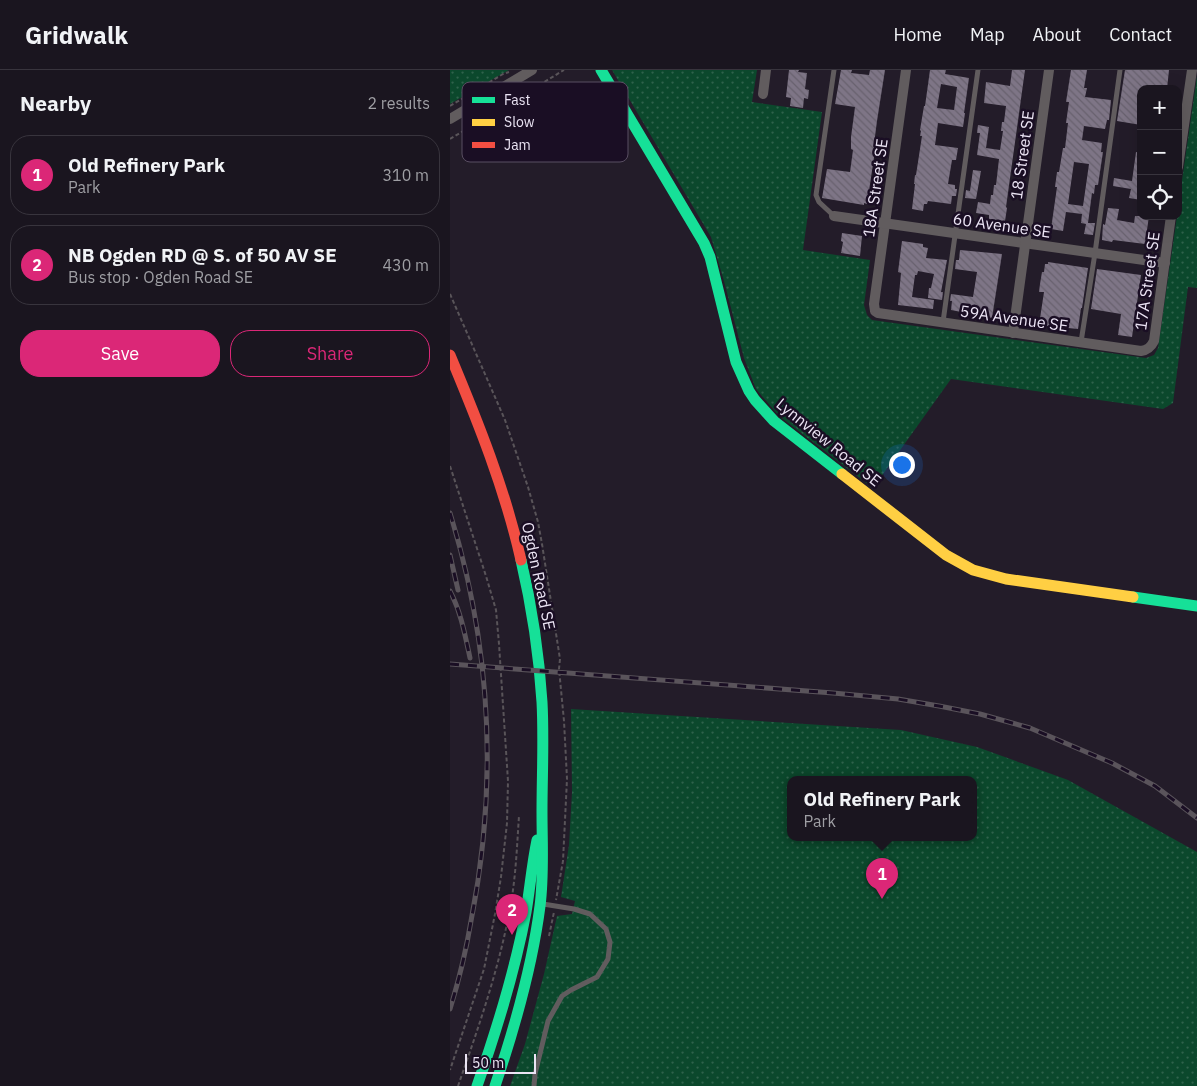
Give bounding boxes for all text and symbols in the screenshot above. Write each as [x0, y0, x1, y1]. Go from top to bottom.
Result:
text: Gridwalk [25, 19, 128, 51]
text: Home [894, 23, 942, 46]
text: Map [970, 23, 1005, 46]
text: About [1033, 23, 1081, 46]
text: Contact [1109, 23, 1172, 46]
legend [462, 82, 628, 162]
map controls [1137, 85, 1182, 220]
button: + [1137, 85, 1182, 130]
text: Nearby [20, 89, 91, 117]
text: Fast [504, 91, 530, 109]
text: 2 results [367, 93, 430, 113]
street label: 18 Street SE [1006, 109, 1038, 201]
text: Slow [504, 113, 535, 131]
button: − [1137, 130, 1182, 175]
text: Jam [504, 136, 531, 154]
street label: 18A Street SE [858, 137, 892, 239]
text: Old Refinery Park [68, 153, 225, 177]
text: 1 [32, 165, 42, 185]
text: 310 m [382, 165, 429, 185]
button: locate [1137, 175, 1182, 220]
text: Park [68, 177, 100, 197]
street label: 60 Avenue SE [952, 208, 1052, 242]
street label: 17A Street SE [1130, 230, 1164, 332]
text: NB Ogden RD @ S. of 50 AV SE [68, 243, 337, 267]
text: 2 [32, 255, 42, 275]
text: 430 m [382, 255, 429, 275]
text: Bus stop · Ogden Road SE [68, 267, 253, 287]
street label: 59A Avenue SE [959, 301, 1069, 335]
button: Save [20, 330, 220, 377]
button: Share [230, 330, 430, 377]
street label: Lynnview Road SE [772, 394, 886, 490]
your location [889, 452, 915, 478]
street label: Ogden Road SE [518, 520, 560, 632]
popup [787, 776, 977, 841]
text: Old Refinery Park [804, 787, 960, 811]
text: Park [804, 811, 836, 831]
pin: 1 [866, 858, 898, 899]
pin: 2 [496, 894, 528, 935]
scale bar [465, 1051, 536, 1074]
text: 50 m [472, 1054, 504, 1072]

